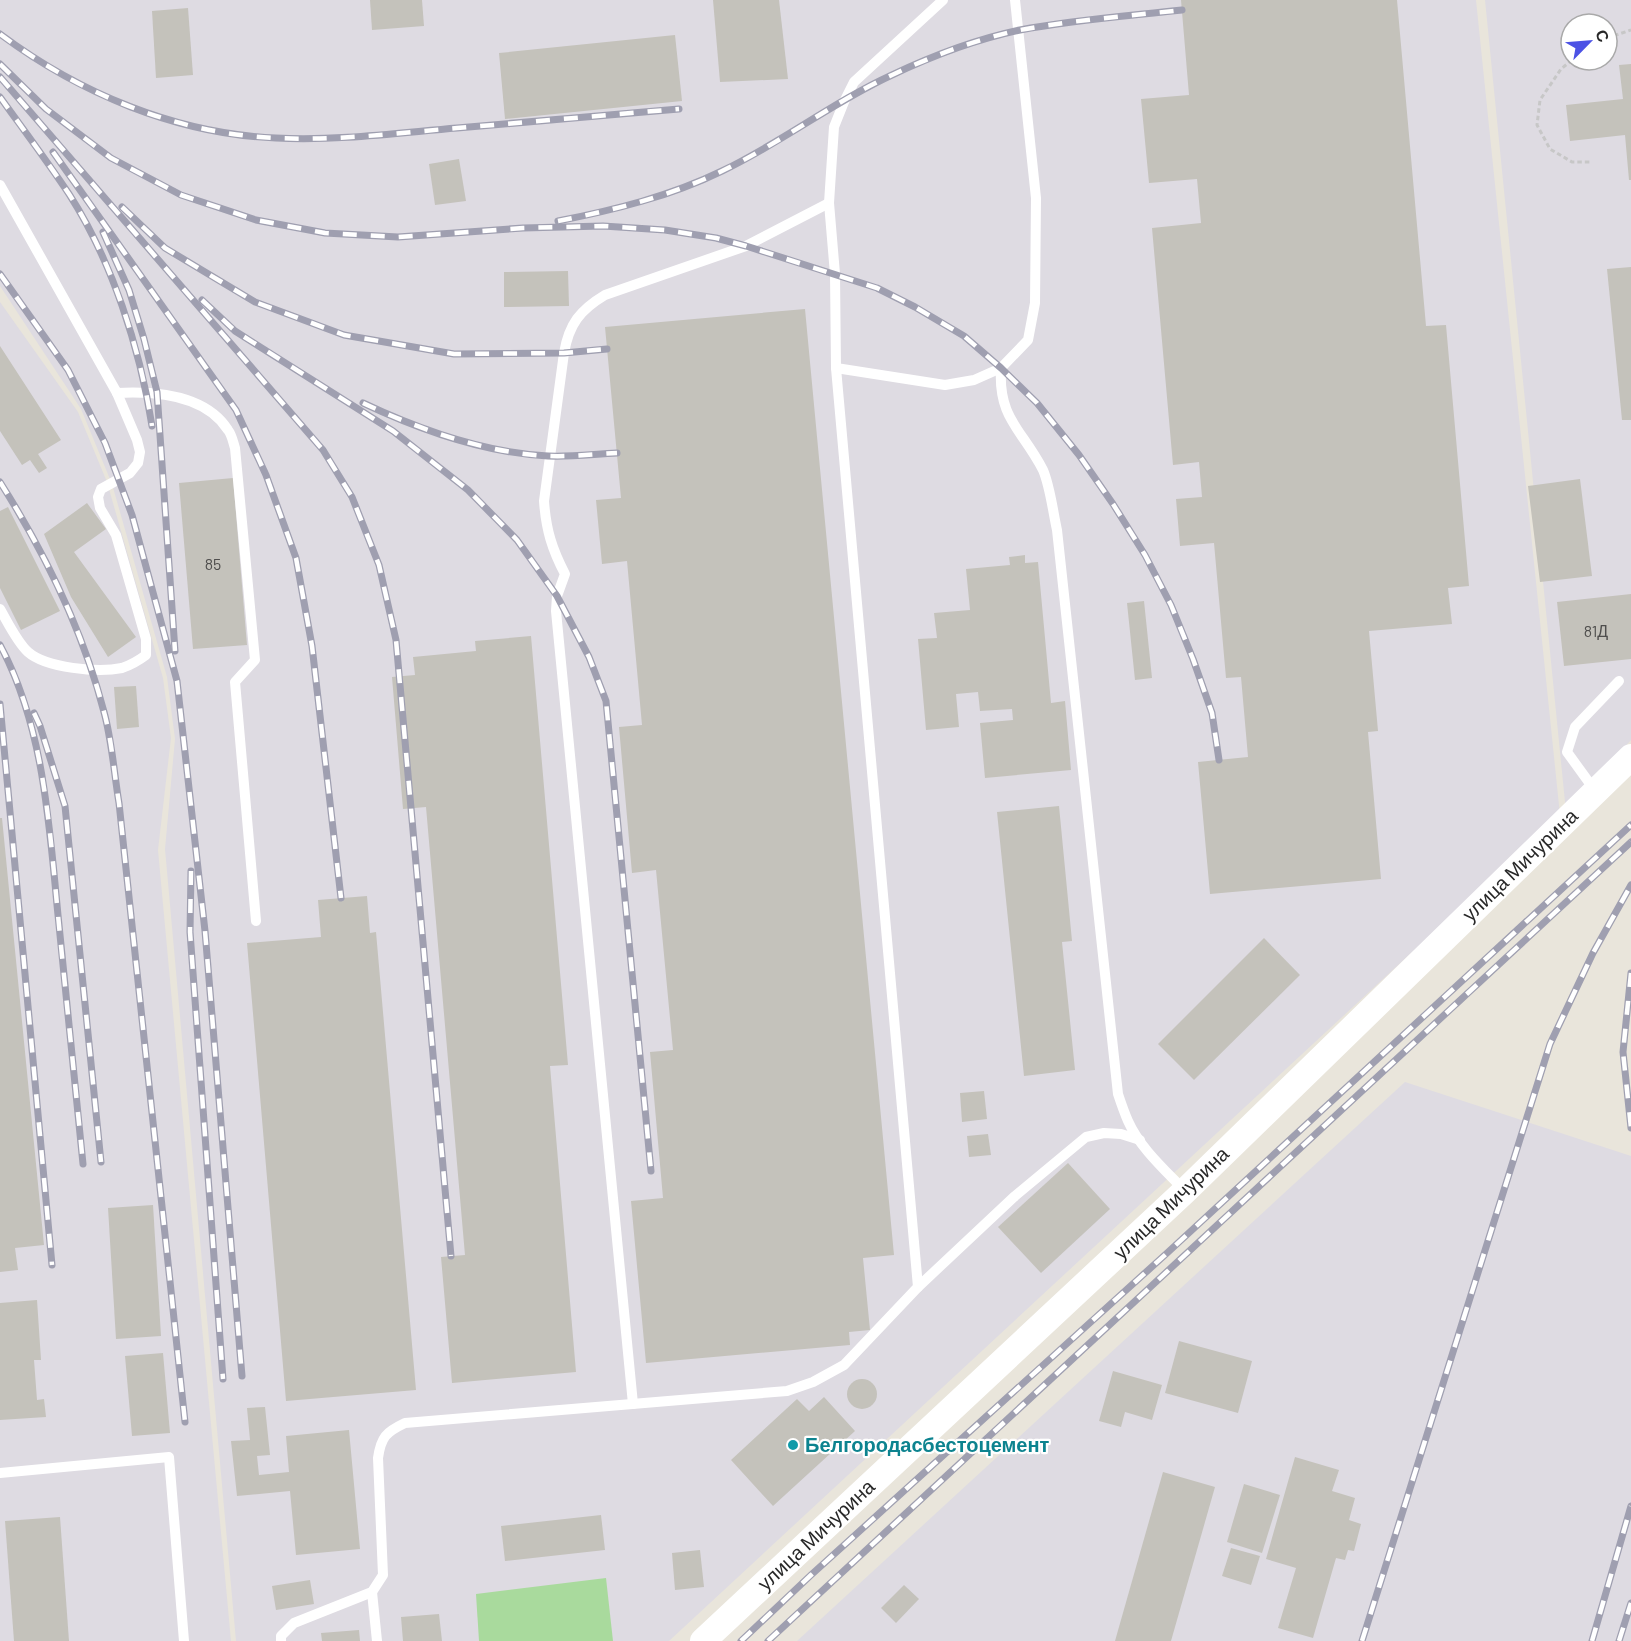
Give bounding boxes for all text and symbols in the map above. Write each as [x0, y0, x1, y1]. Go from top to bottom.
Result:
north arrow [1559, 12, 1619, 72]
text: С [1592, 26, 1614, 45]
house number: 85 [205, 554, 221, 573]
house number: 81Д [1584, 621, 1608, 640]
street label: улица Мичурина [1456, 802, 1583, 926]
street label: улица Мичурина [1107, 1140, 1234, 1264]
place label: Белгородасбестоцемент [805, 1432, 1050, 1456]
marker: Белгородасбестоцемент [786, 1438, 800, 1452]
street label: улица Мичурина [752, 1473, 880, 1595]

